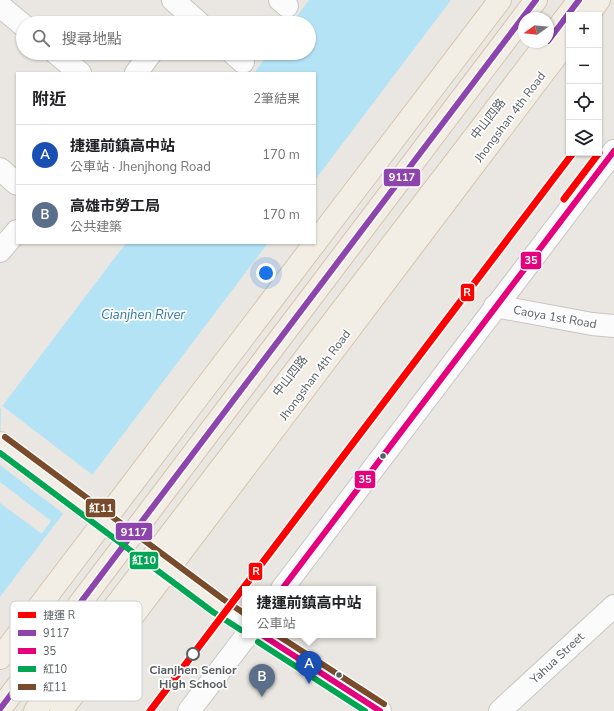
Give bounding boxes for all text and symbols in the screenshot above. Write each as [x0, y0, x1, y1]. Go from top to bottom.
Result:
north arrow [518, 12, 554, 48]
map controls [566, 12, 602, 156]
button: + [566, 12, 602, 48]
search box [16, 16, 316, 60]
icon: search [30, 27, 52, 49]
text: 搜尋地點 [62, 29, 122, 49]
button: − [566, 48, 602, 84]
street label: Jhongshan 4th Road [470, 69, 549, 166]
button: locate [566, 84, 602, 120]
text: 附近 [32, 88, 66, 111]
text: 2筆結果 [253, 90, 300, 108]
street label: 中山四路 [467, 95, 509, 143]
button: layers [566, 120, 602, 156]
text: 捷運前鎮高中站 [70, 136, 175, 156]
text: A [40, 146, 50, 164]
text: 170 m [262, 146, 300, 164]
text: 公車站 · Jhenjhong Road [70, 158, 211, 176]
line badge: 9117 [383, 168, 421, 187]
text: 9117 [389, 170, 415, 185]
text: 高雄市勞工局 [70, 196, 160, 216]
text: B [41, 206, 49, 224]
text: 170 m [262, 206, 300, 224]
text: 公共建築 [70, 218, 122, 236]
line badge: 35 [520, 251, 542, 270]
text: 35 [524, 253, 538, 268]
your location [256, 263, 276, 283]
line badge: R [460, 283, 475, 302]
text: R [463, 285, 471, 300]
street label: Caoya 1st Road [512, 302, 598, 332]
water label: Cianjhen River [101, 306, 185, 324]
street label: Jhongshan 4th Road [275, 327, 354, 424]
street label: 中山四路 [269, 352, 311, 400]
unlabelled marker [378, 451, 388, 461]
line badge: 35 [354, 470, 376, 489]
text: 35 [358, 472, 372, 487]
line badge: 紅11 [85, 498, 116, 518]
text: 紅11 [89, 501, 113, 516]
line badge: 9117 [115, 522, 153, 541]
text: 9117 [121, 525, 147, 540]
line badge: 紅10 [129, 551, 159, 570]
text: 紅10 [132, 553, 156, 568]
line badge: R [248, 562, 263, 581]
text: R [252, 564, 260, 579]
popup [242, 586, 376, 638]
text: 捷運前鎮高中站 [256, 593, 362, 613]
legend [10, 601, 142, 701]
text: 捷運 R [43, 608, 76, 623]
text: 公車站 [256, 615, 296, 633]
text: 9117 [43, 626, 69, 641]
street label: Yahua Street [526, 628, 588, 688]
text: 35 [43, 644, 57, 659]
marker: Cianjhen Senior High School [186, 647, 200, 661]
pin: A [296, 651, 322, 684]
text: 紅10 [43, 662, 68, 677]
place label: Cianjhen Senior High School [149, 662, 237, 692]
pin: B [249, 664, 275, 697]
unlabelled marker [334, 670, 344, 680]
text: 紅11 [43, 680, 67, 695]

